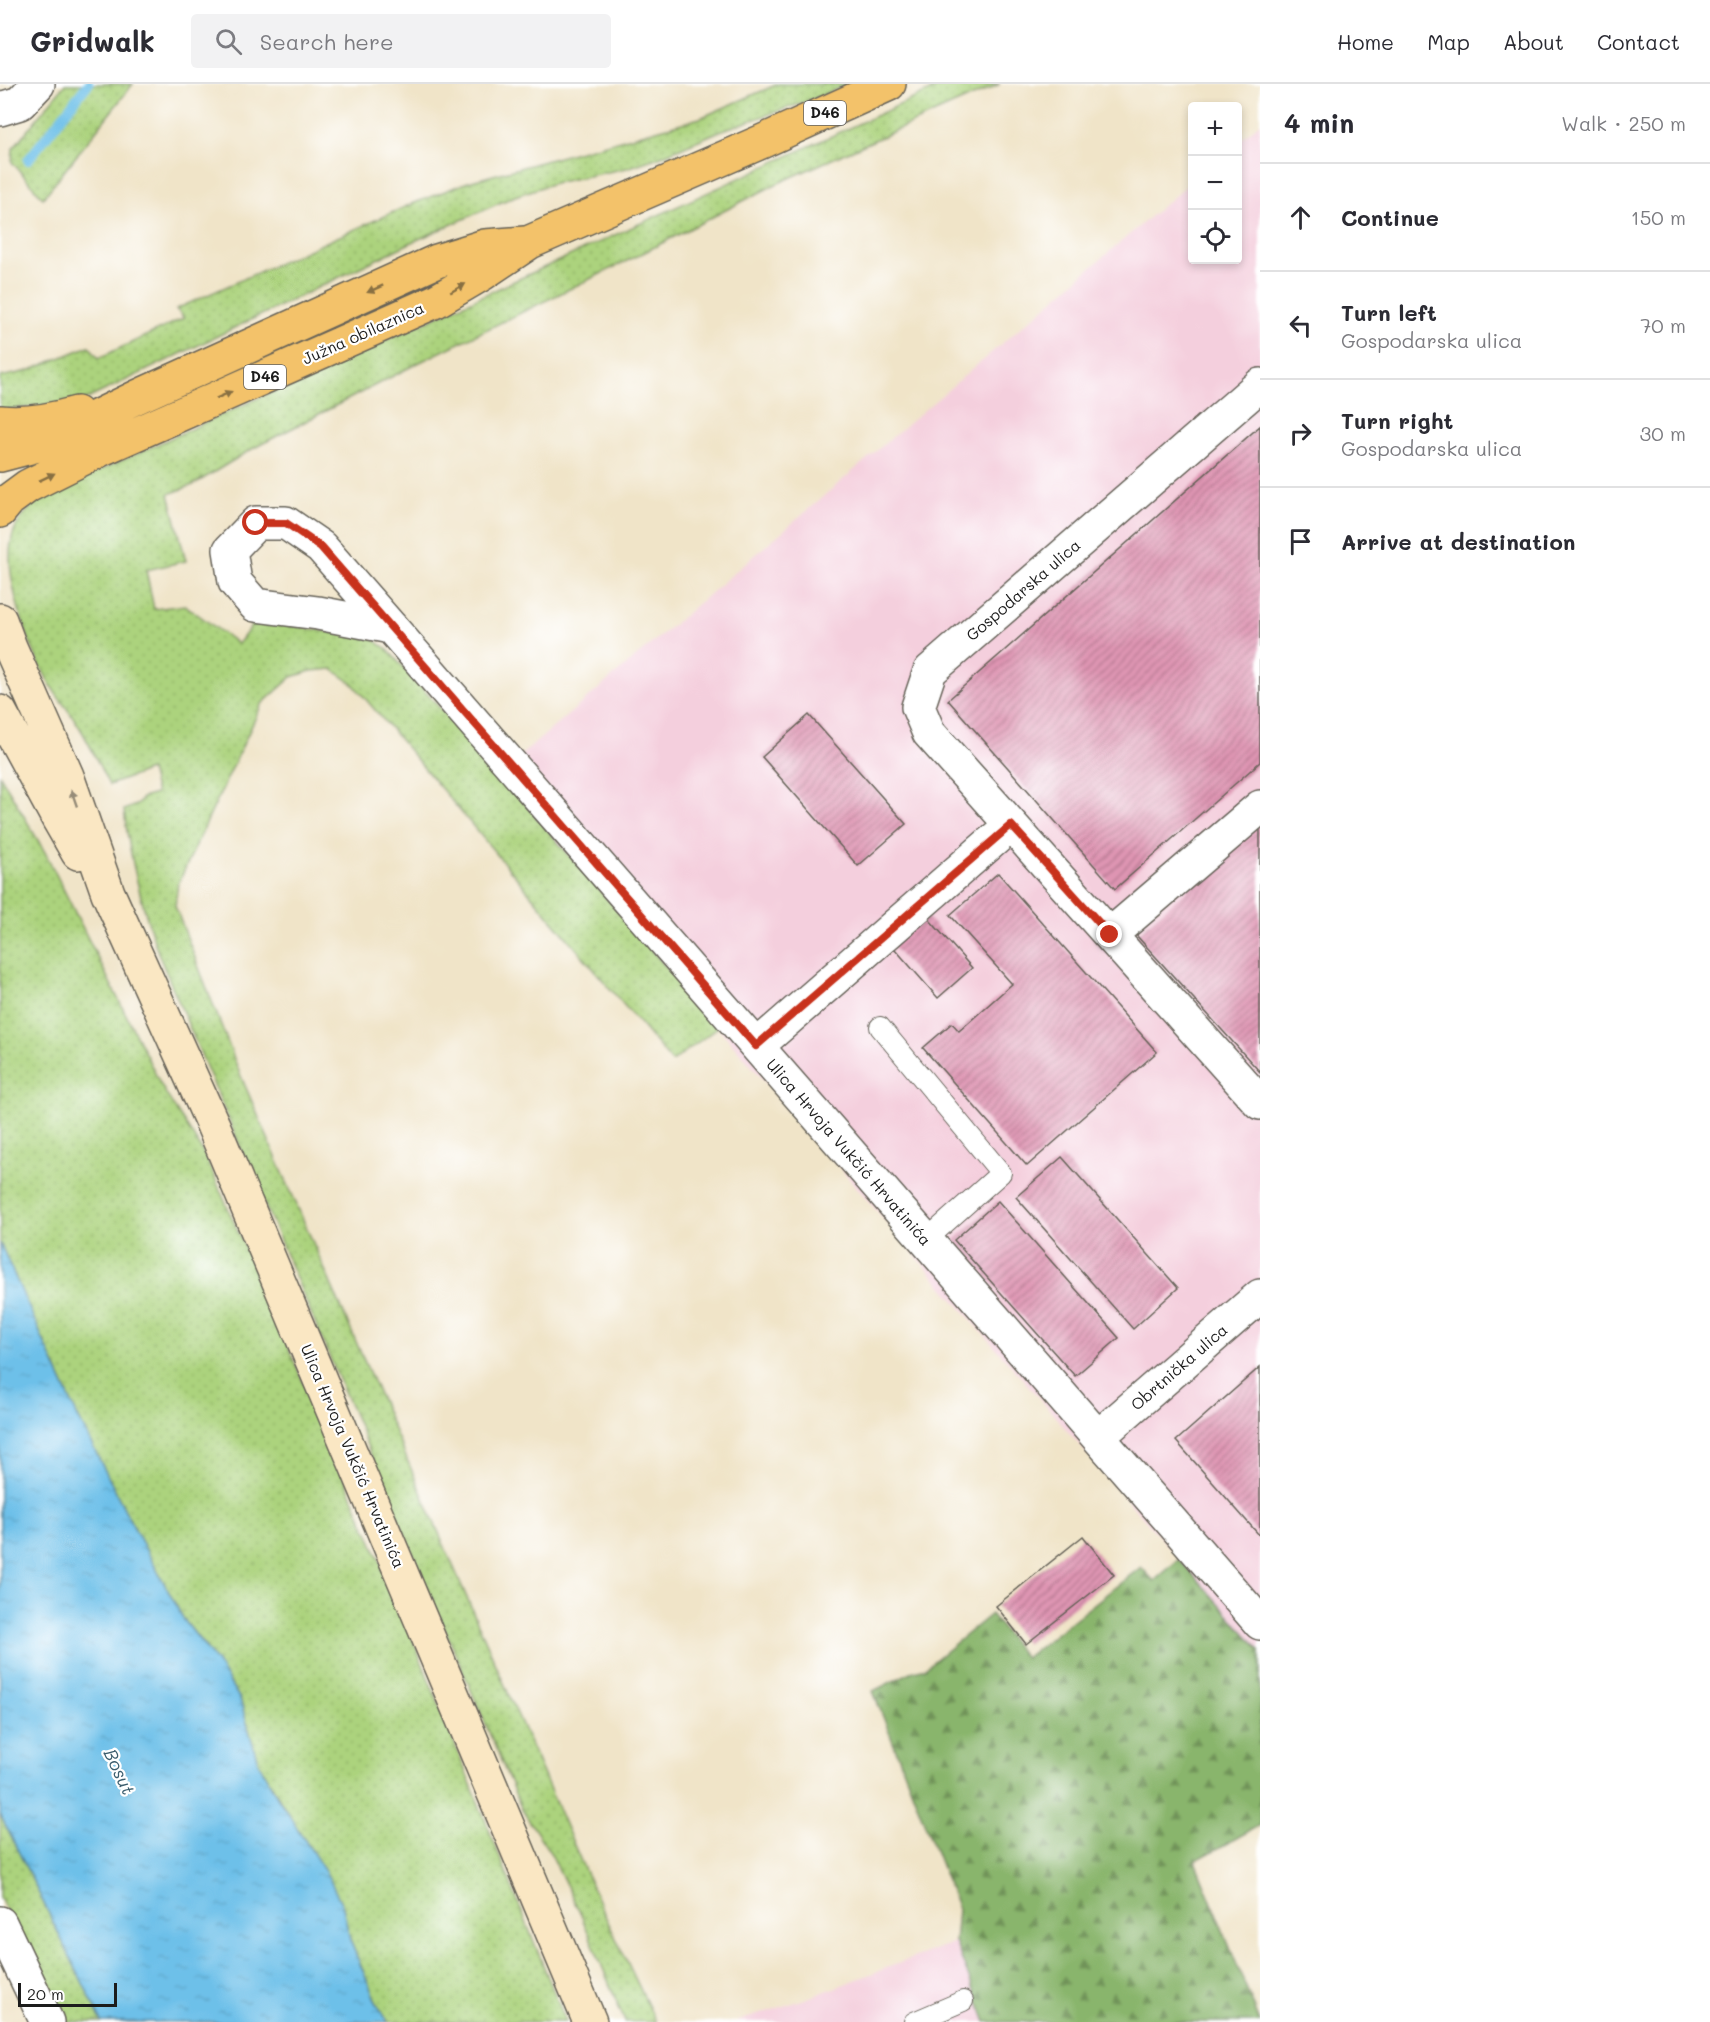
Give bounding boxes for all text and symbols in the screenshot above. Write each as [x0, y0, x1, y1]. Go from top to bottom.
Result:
search box [191, 14, 611, 68]
text: Gridwalk [30, 23, 155, 59]
icon: search [212, 25, 245, 58]
text: Search here [260, 27, 394, 56]
text: Home [1337, 28, 1394, 55]
text: Map [1427, 28, 1470, 55]
text: About [1503, 28, 1564, 55]
text: Contact [1597, 28, 1680, 55]
road number: D46 [804, 101, 846, 125]
map controls [1188, 102, 1242, 264]
button: + [1188, 102, 1242, 156]
text: 4 min [1284, 106, 1354, 140]
text: Walk · 250 m [1561, 110, 1686, 136]
button: − [1188, 156, 1242, 210]
icon: ahead [1284, 201, 1317, 234]
text: Continue [1341, 203, 1439, 232]
text: 150 m [1631, 204, 1686, 230]
button: locate [1188, 210, 1242, 264]
one-way arrow [450, 283, 467, 293]
one-way arrow [365, 284, 383, 294]
street label: Južna obilaznica [299, 296, 427, 369]
text: Turn left [1341, 298, 1437, 327]
icon: left [1284, 309, 1317, 342]
text: 70 m [1640, 312, 1686, 338]
text: Gospodarska ulica [1341, 327, 1522, 353]
road number: D46 [244, 365, 286, 389]
one-way arrow [215, 391, 232, 400]
text: Turn right [1341, 406, 1453, 435]
icon: right [1284, 417, 1317, 450]
text: 30 m [1640, 420, 1686, 446]
text: Gospodarska ulica [1341, 435, 1522, 461]
one-way arrow [38, 472, 55, 481]
route start [242, 509, 268, 535]
icon: arrive [1284, 525, 1317, 558]
text: Arrive at destination [1341, 527, 1576, 556]
street label: Gospodarska ulica [961, 534, 1084, 645]
one-way arrow [69, 789, 79, 807]
route end [1096, 921, 1122, 947]
street label: Ulica Hrvoja Vukčić Hrvatinića [762, 1054, 936, 1250]
street label: Obrtnička ulica [1126, 1319, 1232, 1414]
street label: Ulica Hrvoja Vukčić Hrvatinića [297, 1341, 410, 1571]
water label: Bosut [99, 1745, 141, 1799]
scale bar [18, 1980, 117, 2008]
text: 20 m [27, 1983, 64, 2004]

